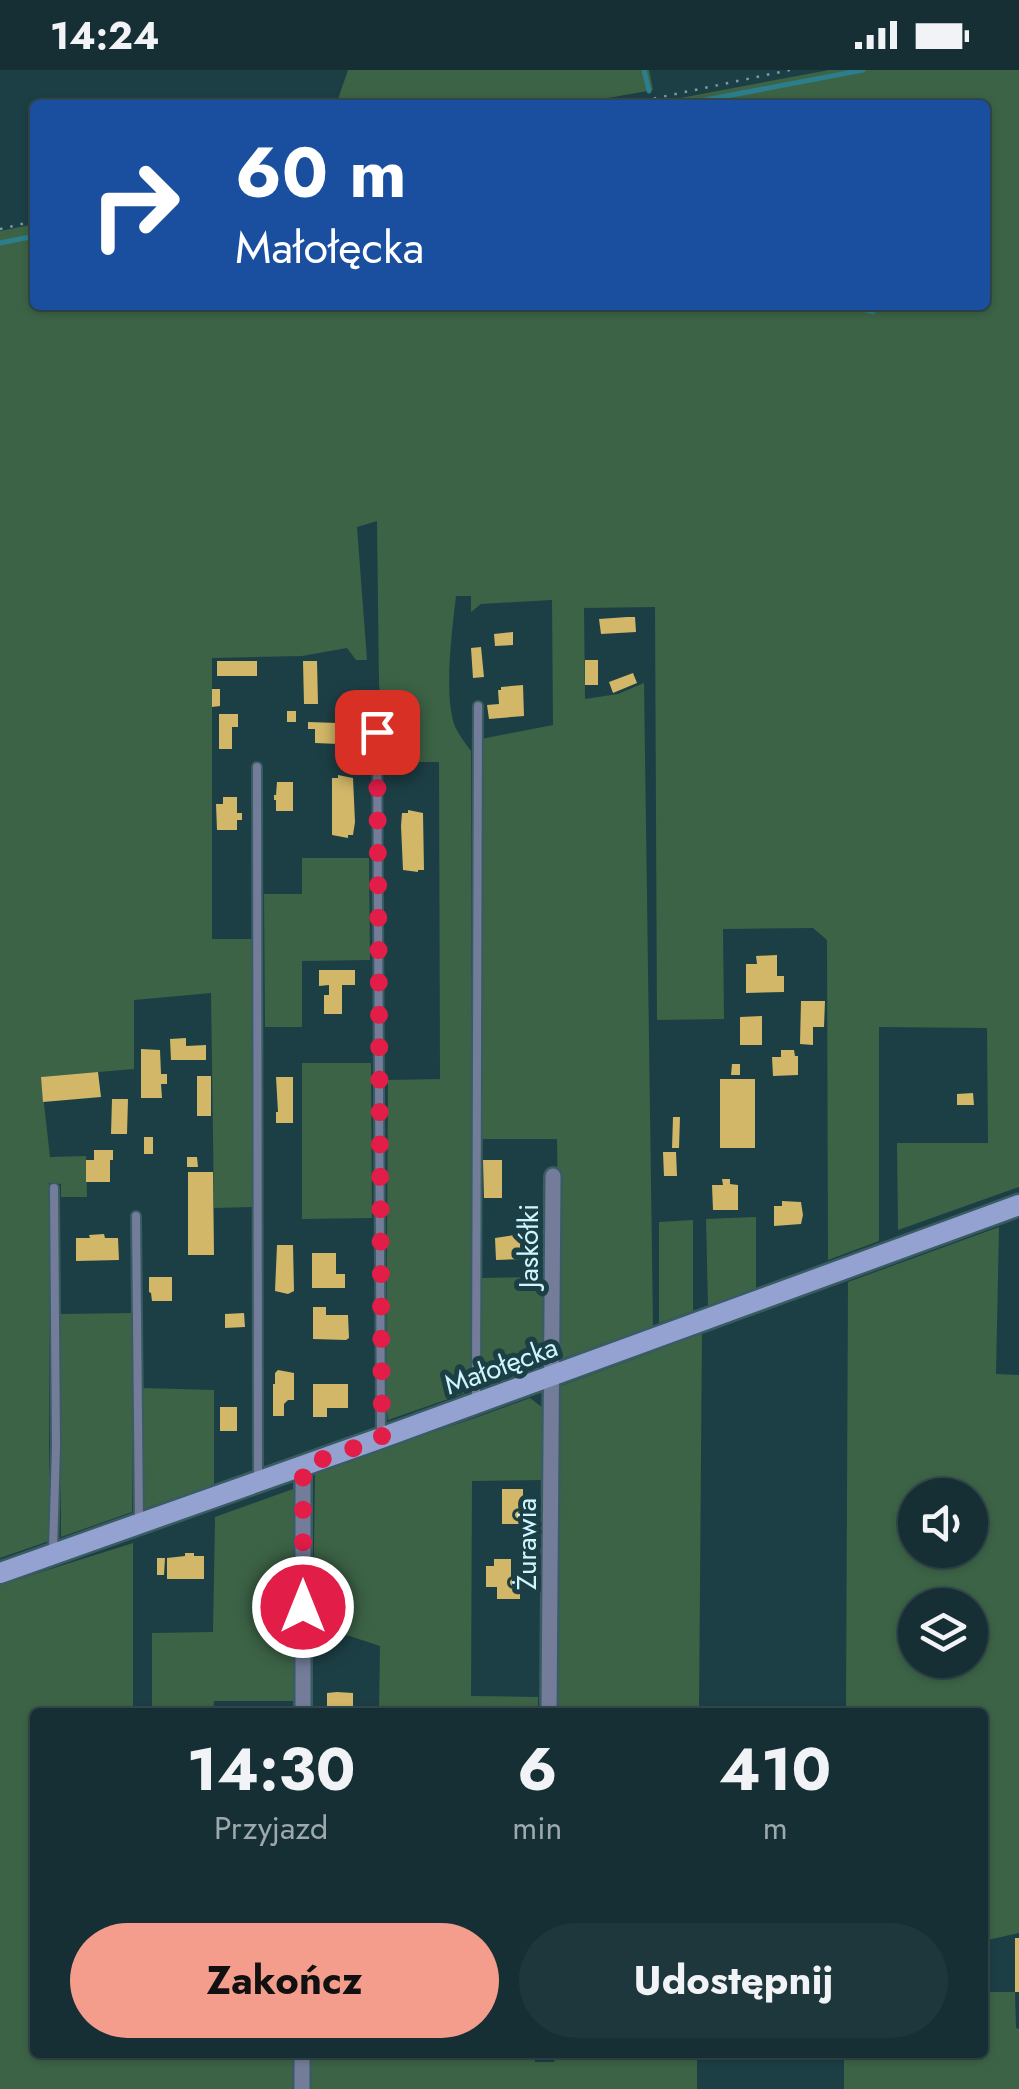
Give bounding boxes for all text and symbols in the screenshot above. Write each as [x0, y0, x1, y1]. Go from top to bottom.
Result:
text: 14:24 [50, 8, 160, 63]
text: 60 m [235, 122, 407, 223]
icon: right [70, 140, 200, 270]
text: Małołęcka [235, 215, 425, 280]
pin [335, 690, 420, 775]
icon: arrive [350, 705, 405, 760]
street label: Jaskółki [508, 1204, 549, 1292]
street label: Małołęcka [439, 1327, 563, 1405]
map controls [898, 1478, 988, 1678]
button: sound [898, 1478, 988, 1568]
street label: Żurawia [506, 1498, 547, 1590]
position arrow [251, 1555, 355, 1659]
button: layers [898, 1588, 988, 1678]
text: 14:30 [187, 1726, 355, 1813]
text: 6 [517, 1726, 557, 1813]
text: 410 [719, 1726, 831, 1813]
text: Przyjazd [214, 1805, 328, 1851]
text: min [512, 1805, 562, 1851]
text: m [763, 1805, 788, 1851]
button: Zakończ [70, 1923, 499, 2038]
button: Udostępnij [519, 1923, 948, 2038]

